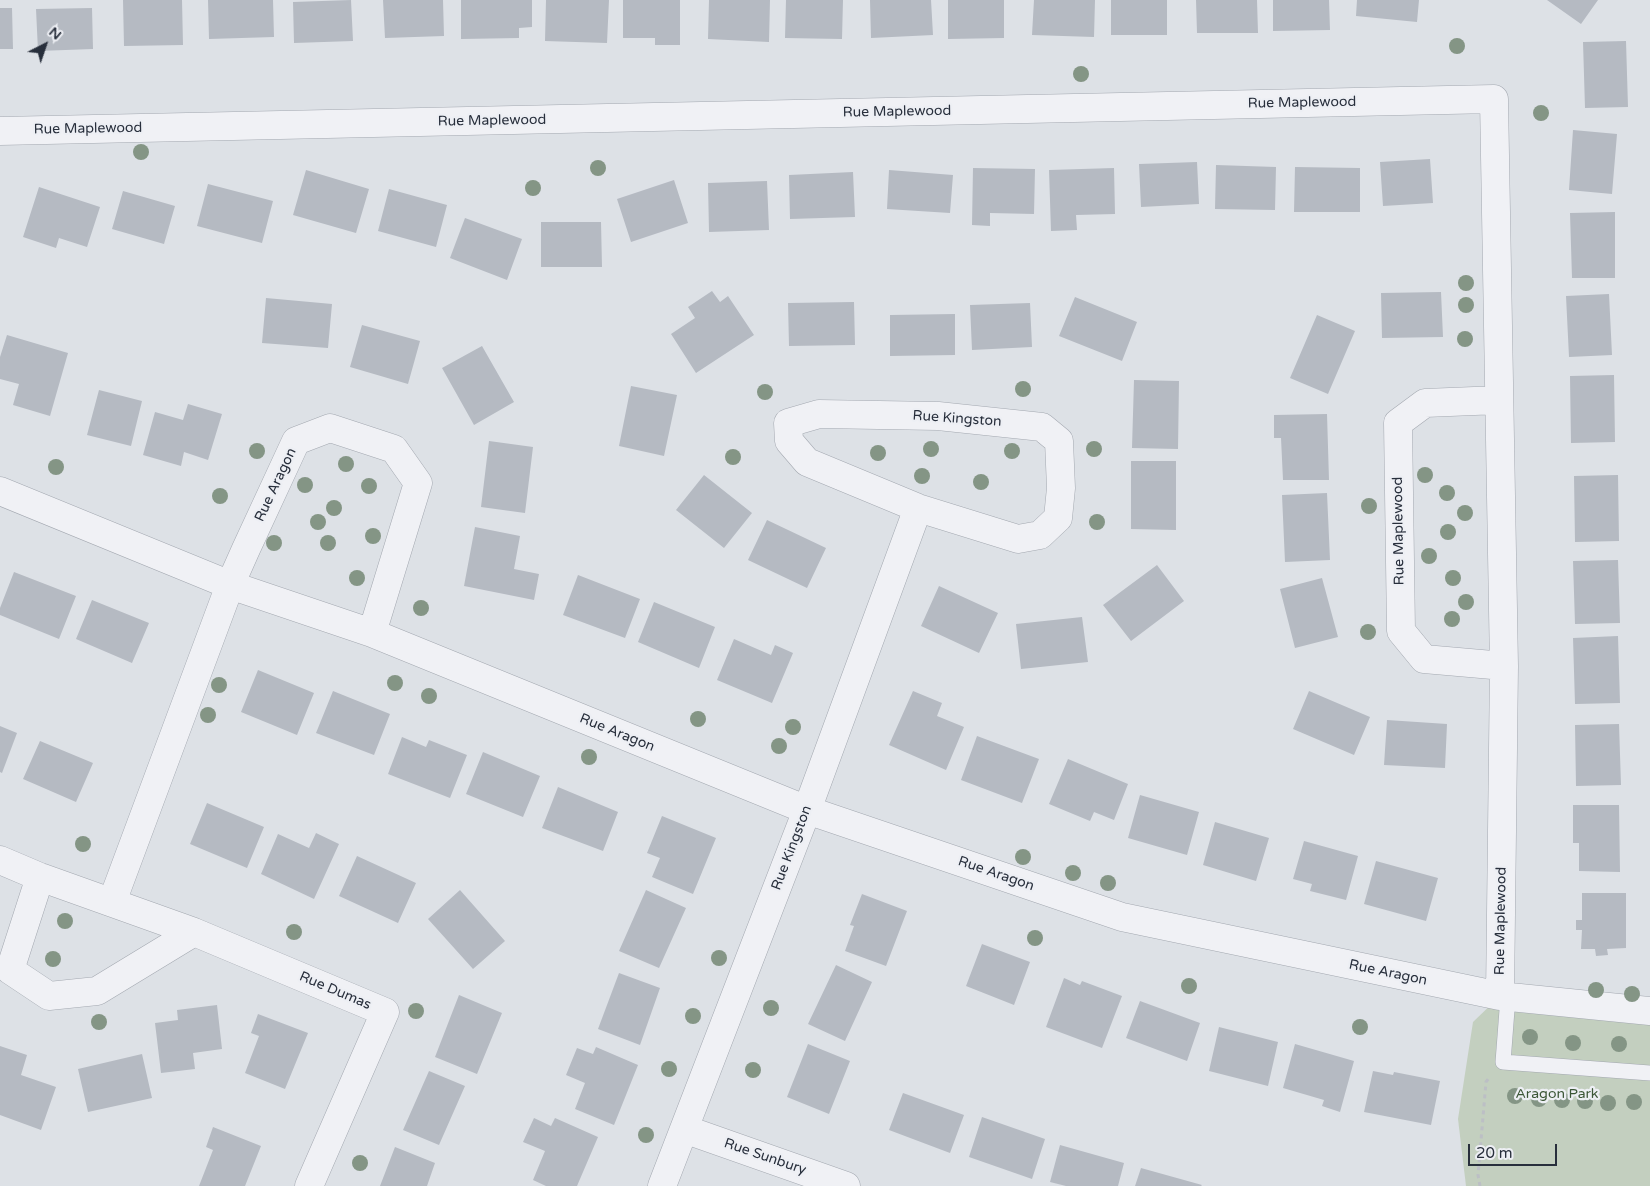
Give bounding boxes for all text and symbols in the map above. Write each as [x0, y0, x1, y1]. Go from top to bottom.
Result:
north arrow [20, 20, 70, 70]
text: N [45, 23, 65, 43]
street label: Rue Maplewood [1248, 94, 1356, 112]
street label: Rue Maplewood [843, 103, 951, 121]
street label: Rue Maplewood [438, 112, 546, 130]
street label: Rue Maplewood [34, 120, 142, 138]
street label: Rue Kingston [912, 408, 1002, 430]
street label: Rue Aragon [252, 445, 300, 525]
street label: Rue Maplewood [1390, 477, 1408, 585]
street label: Rue Aragon [577, 710, 657, 756]
street label: Rue Kingston [768, 803, 816, 893]
street label: Rue Aragon [956, 853, 1036, 895]
street label: Rue Maplewood [1492, 867, 1510, 975]
street label: Rue Aragon [1347, 957, 1429, 989]
street label: Rue Dumas [297, 968, 373, 1014]
park label: Aragon Park [1515, 1086, 1599, 1102]
scale bar [1470, 1134, 1559, 1166]
street label: Rue Sunbury [722, 1135, 808, 1179]
text: 20 m [1476, 1144, 1513, 1162]

